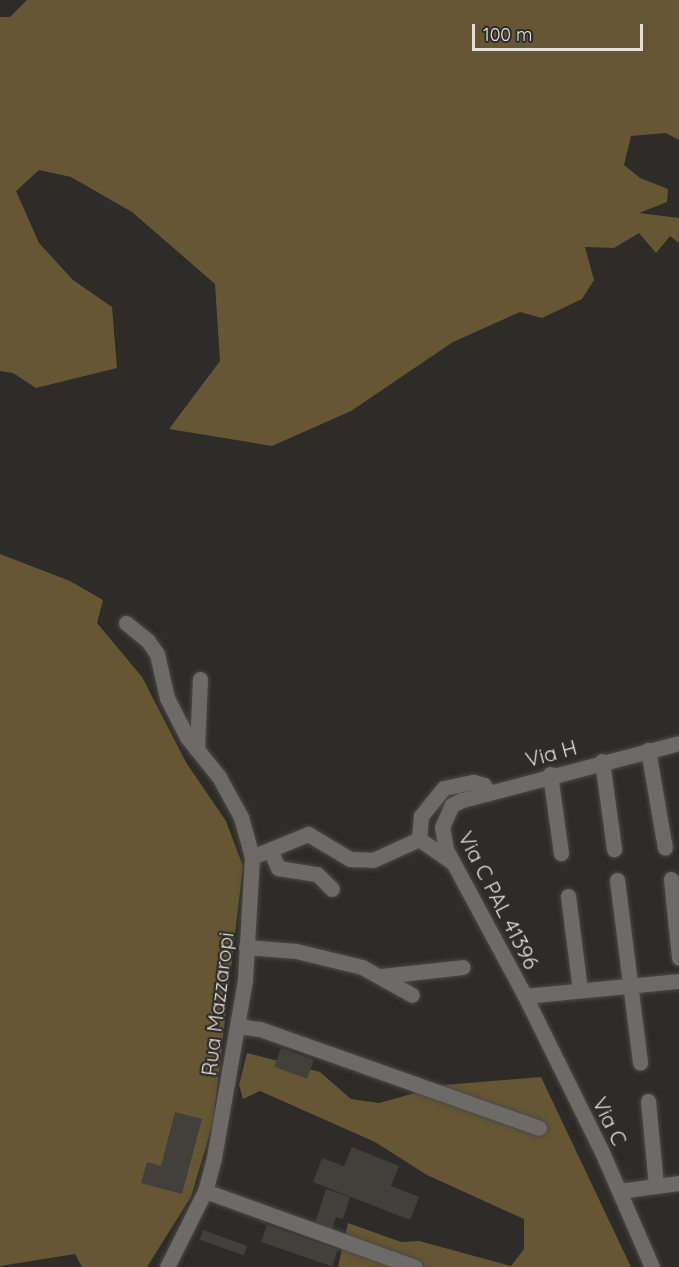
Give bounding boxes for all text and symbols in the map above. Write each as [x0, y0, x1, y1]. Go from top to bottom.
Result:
scale bar [475, 12, 646, 50]
text: 100 m [483, 23, 532, 46]
street label: Via H [523, 734, 579, 772]
street label: Via C PAL 41396 [453, 827, 545, 973]
street label: Rua Mazzaropi [196, 931, 238, 1077]
street label: Via C [588, 1093, 632, 1149]

